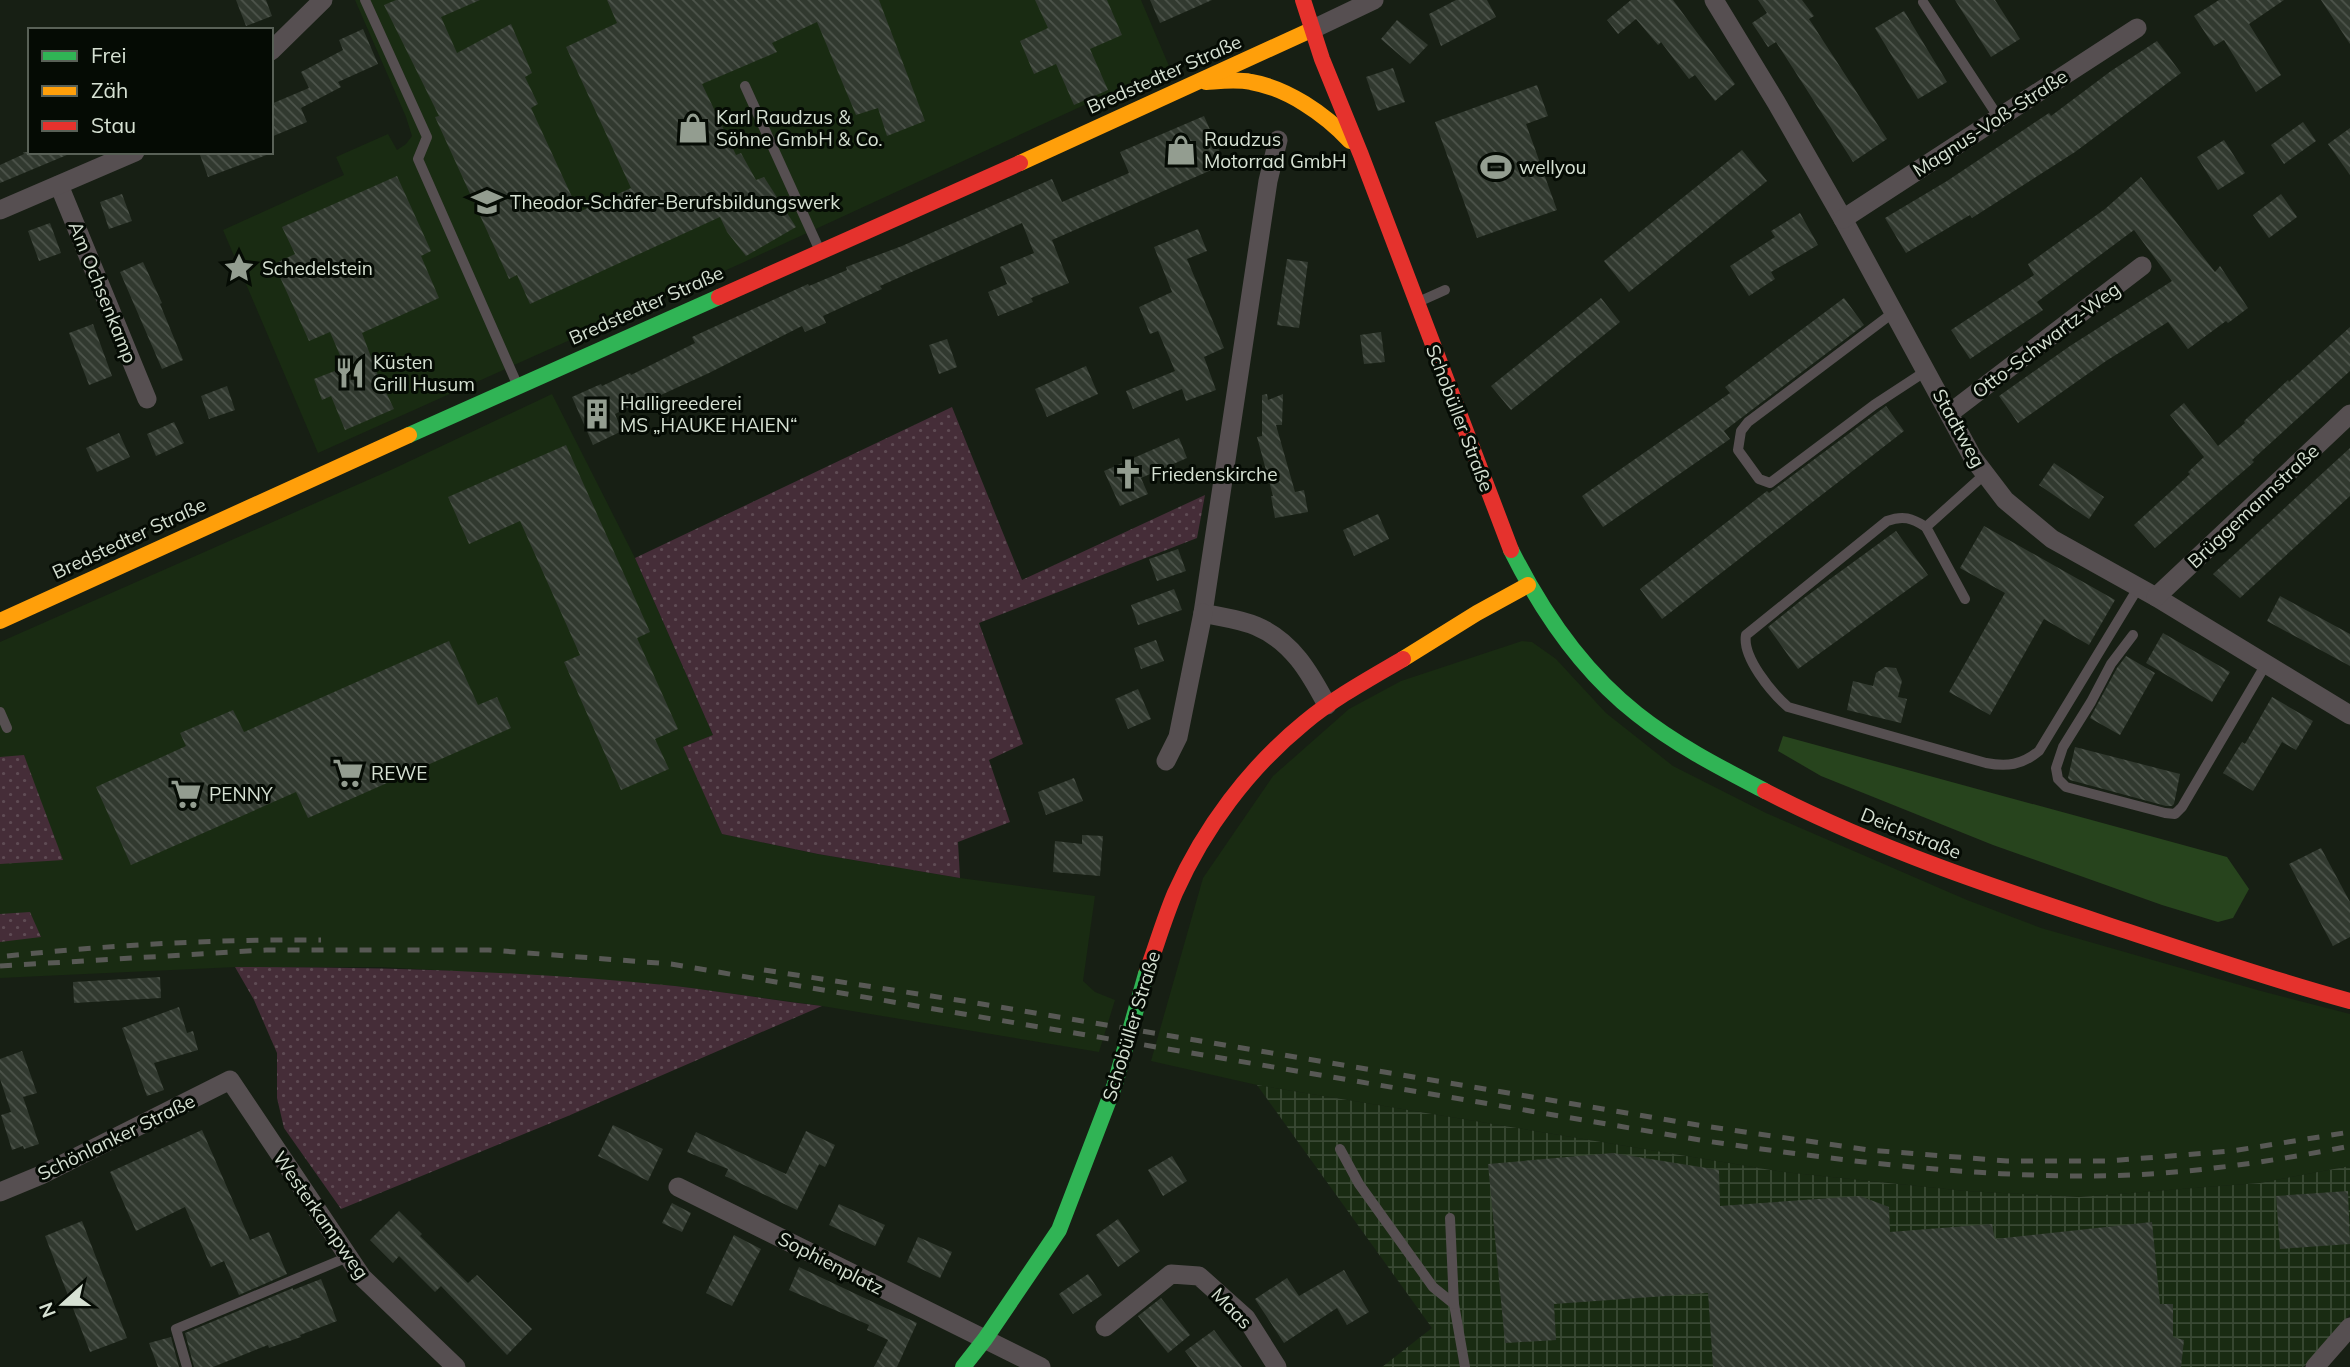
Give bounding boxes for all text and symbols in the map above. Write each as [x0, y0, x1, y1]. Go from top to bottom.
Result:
legend [28, 28, 273, 154]
street label: Bredstedter Straße [1083, 29, 1245, 119]
text: Frei [91, 42, 127, 68]
street label: Magnus-Voß-Straße [1908, 64, 2072, 182]
text: Zäh [91, 77, 128, 103]
place label: Karl Raudzus & Söhne GmbH & Co. [716, 105, 883, 151]
shop icon: Karl Raudzus & Söhne GmbH & Co. [676, 111, 710, 145]
text: Stau [91, 112, 136, 138]
place label: Raudzus Motorrad GmbH [1204, 127, 1346, 173]
shop icon: Raudzus Motorrad GmbH [1164, 133, 1198, 167]
sports icon: wellyou [1479, 150, 1513, 184]
place label: wellyou [1519, 155, 1587, 179]
school or university icon: Theodor-Schäfer-Berufsbildungswerk [470, 185, 504, 219]
place label: Theodor-Schäfer-Berufsbildungswerk [510, 190, 840, 214]
street label: Am Ochsenkamp [64, 218, 142, 366]
place icon: Schedelstein [222, 251, 256, 285]
place label: Schedelstein [262, 256, 373, 280]
street label: Bredstedter Straße [565, 260, 727, 350]
street label: Otto-Schwartz-Weg [1967, 277, 2125, 403]
street label: Schobüller Straße [1421, 341, 1499, 495]
place label: Küsten Grill Husum [373, 350, 475, 396]
restaurant icon: Küsten Grill Husum [333, 356, 367, 390]
street label: Stadtweg [1928, 384, 1990, 472]
place label: Halligreederei MS „HAUKE HAIEN“ [620, 391, 797, 437]
building icon: Halligreederei MS „HAUKE HAIEN“ [580, 397, 614, 431]
street label: Brüggemannstraße [2182, 439, 2324, 573]
church icon: Friedenskirche [1111, 457, 1145, 491]
place label: Friedenskirche [1151, 462, 1278, 486]
street label: Bredstedter Straße [48, 492, 210, 584]
supermarket icon: REWE [331, 756, 365, 790]
place label: REWE [371, 761, 428, 785]
supermarket icon: PENNY [169, 777, 203, 811]
place label: PENNY [209, 782, 273, 806]
street label: Deichstraße [1857, 802, 1965, 864]
street label: Schobüller Straße [1097, 948, 1165, 1104]
street label: Schönlanker Straße [33, 1088, 199, 1186]
street label: Westerkampweg [268, 1146, 374, 1284]
street label: Sophienplatz [774, 1226, 888, 1300]
north arrow [28, 1269, 98, 1339]
street label: Maas [1207, 1282, 1257, 1334]
text: N [33, 1299, 61, 1321]

